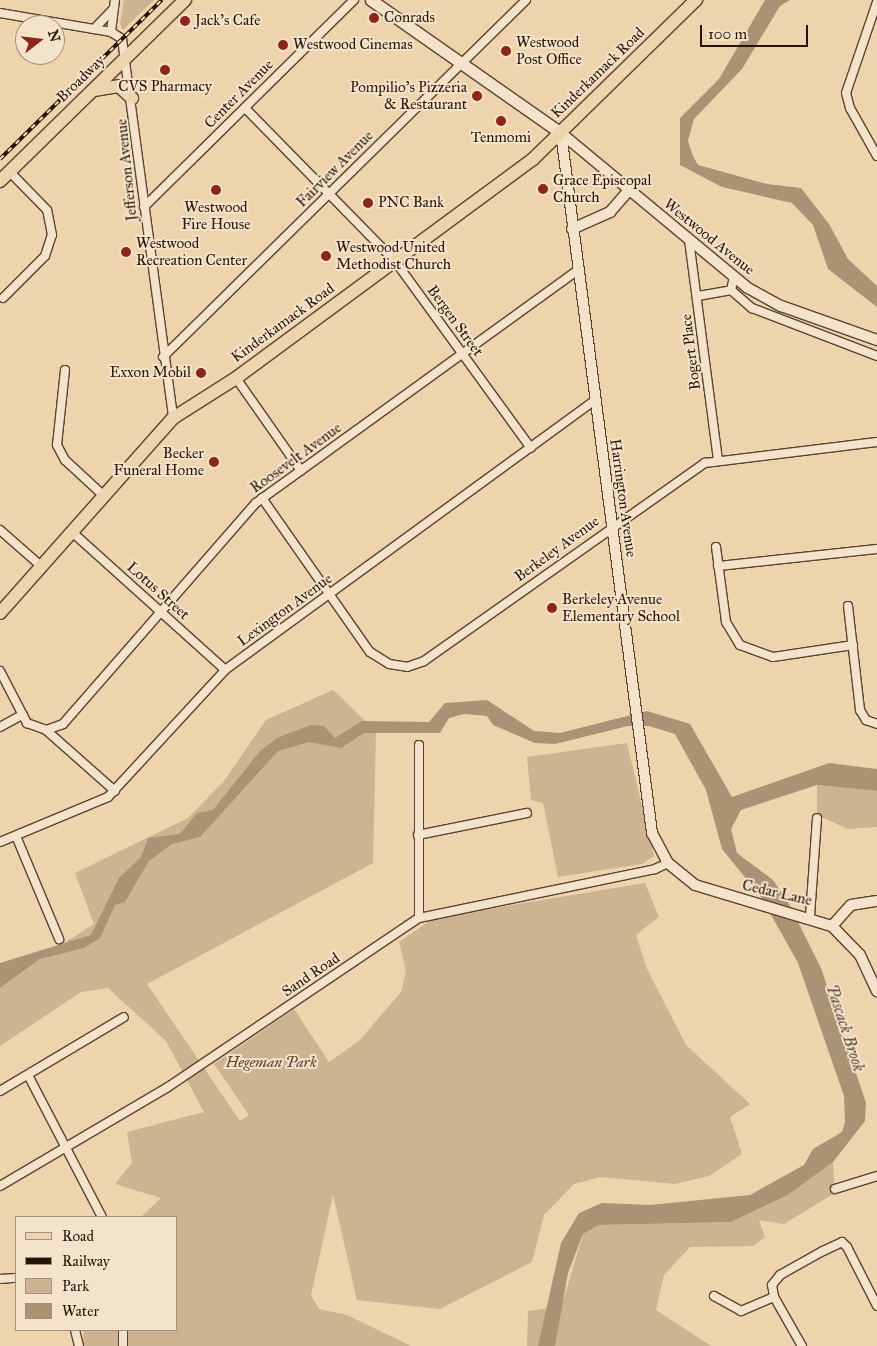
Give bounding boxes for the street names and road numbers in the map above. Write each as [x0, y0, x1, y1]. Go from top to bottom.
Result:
street label: Kinderkamack Road [548, 24, 648, 122]
street label: Broadway [53, 52, 109, 106]
street label: Center Avenue [201, 56, 277, 132]
street label: Jefferson Avenue [113, 118, 141, 222]
street label: Fairview Avenue [293, 127, 377, 211]
street label: Westwood Avenue [660, 195, 758, 279]
street label: Kinderkamack Road [228, 280, 338, 366]
street label: Bergen Street [423, 282, 487, 360]
street label: Bogert Place [677, 313, 705, 391]
street label: Roosevelt Avenue [247, 419, 345, 497]
street label: Harrington Avenue [606, 438, 640, 558]
street label: Berkeley Avenue [511, 512, 603, 586]
street label: Lotus Street [123, 558, 193, 624]
street label: Lexington Avenue [234, 570, 336, 650]
street label: Cedar Lane [740, 876, 814, 910]
street label: Sand Road [279, 949, 343, 1001]

